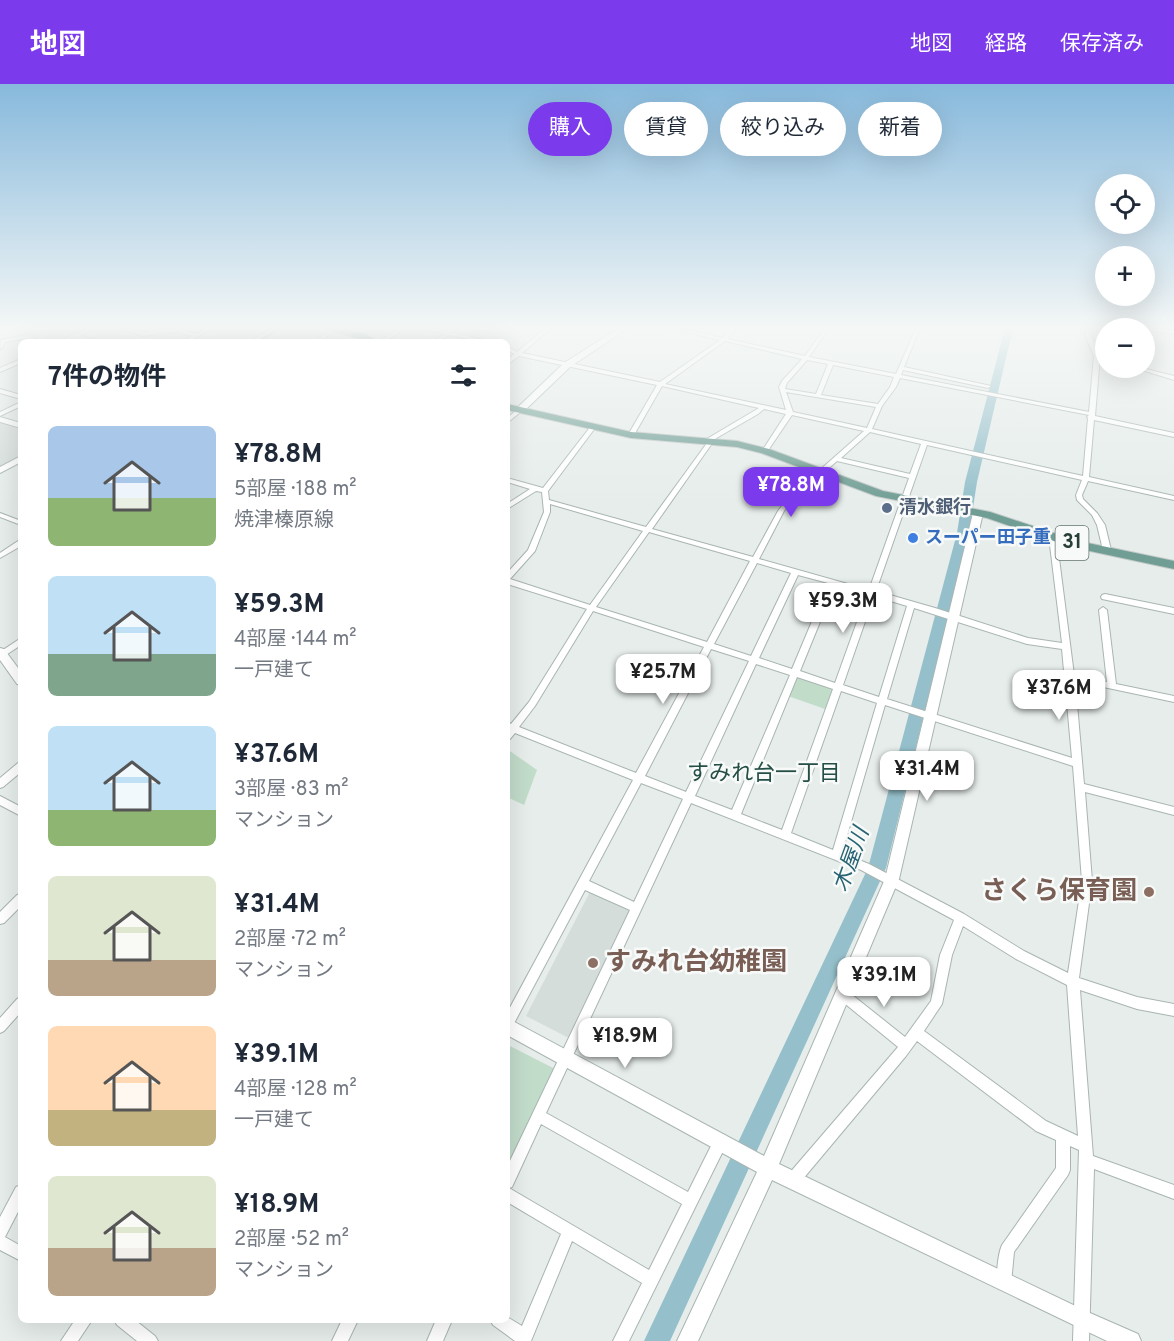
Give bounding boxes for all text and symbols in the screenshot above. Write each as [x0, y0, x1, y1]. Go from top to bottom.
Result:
text: 地図 [30, 28, 86, 64]
text: 地図 [910, 31, 952, 58]
text: 経路 [985, 31, 1027, 58]
text: 保存済み [1060, 31, 1144, 58]
chip: 購入 [528, 102, 612, 156]
chip: 賃貸 [624, 102, 708, 156]
chip: 絞り込み [720, 102, 846, 156]
chip: 新着 [858, 102, 942, 156]
map controls [1095, 174, 1155, 378]
button: locate [1095, 174, 1155, 234]
button: + [1095, 246, 1155, 306]
button: − [1095, 318, 1155, 378]
icon: filters [447, 359, 480, 392]
text: 7件の物件 [48, 362, 166, 395]
text: ¥78.8M [234, 439, 322, 472]
icon: home [96, 450, 168, 522]
pin: ¥78.8M [742, 467, 840, 518]
text: ¥78.8M [757, 473, 825, 499]
text: 5部屋 · 188 m² [234, 477, 357, 503]
place label: 清水銀行 [899, 496, 971, 520]
marker: 清水銀行 [880, 501, 894, 515]
text: 焼津榛原線 [234, 508, 334, 534]
road number: 31 [1056, 526, 1088, 560]
place label: スーパー田子重 [925, 527, 1051, 550]
marker: スーパー田子重 [906, 531, 920, 545]
pin: ¥59.3M [794, 583, 892, 634]
text: ¥59.3M [234, 589, 325, 622]
text: ¥59.3M [808, 589, 878, 615]
icon: home [96, 600, 168, 672]
text: 4部屋 · 144 m² [234, 627, 357, 653]
pin: ¥25.7M [614, 654, 712, 705]
text: 一戸建て [234, 658, 314, 684]
text: ¥25.7M [630, 660, 696, 686]
pin: ¥37.6M [1010, 670, 1108, 721]
text: ¥37.6M [1026, 676, 1092, 702]
text: ¥37.6M [234, 739, 319, 772]
icon: home [96, 750, 168, 822]
pin: ¥31.4M [878, 751, 976, 802]
text: ¥31.4M [894, 757, 960, 783]
district label: すみれ台一丁目 [687, 761, 841, 788]
text: 3部屋 · 83 m² [234, 777, 349, 803]
text: マンション [234, 808, 334, 834]
water label: 木屋川 [828, 823, 877, 896]
place label: さくら保育園 [981, 876, 1137, 909]
marker: さくら保育園 [1142, 885, 1156, 899]
text: ¥31.4M [234, 889, 320, 922]
icon: home [96, 900, 168, 972]
text: 2部屋 · 72 m² [234, 927, 346, 953]
place label: すみれ台幼稚園 [605, 947, 787, 980]
marker: すみれ台幼稚園 [586, 956, 600, 970]
pin: ¥39.1M [835, 957, 933, 1008]
text: マンション [234, 958, 334, 984]
text: ¥39.1M [851, 963, 917, 989]
pin: ¥18.9M [576, 1018, 674, 1069]
text: ¥18.9M [592, 1024, 658, 1050]
text: ¥39.1M [234, 1039, 319, 1072]
icon: home [96, 1050, 168, 1122]
text: 4部屋 · 128 m² [234, 1077, 357, 1103]
text: 一戸建て [234, 1108, 314, 1134]
text: ¥18.9M [234, 1189, 319, 1222]
icon: home [96, 1200, 168, 1272]
text: 2部屋 · 52 m² [234, 1227, 349, 1253]
text: マンション [234, 1258, 334, 1284]

